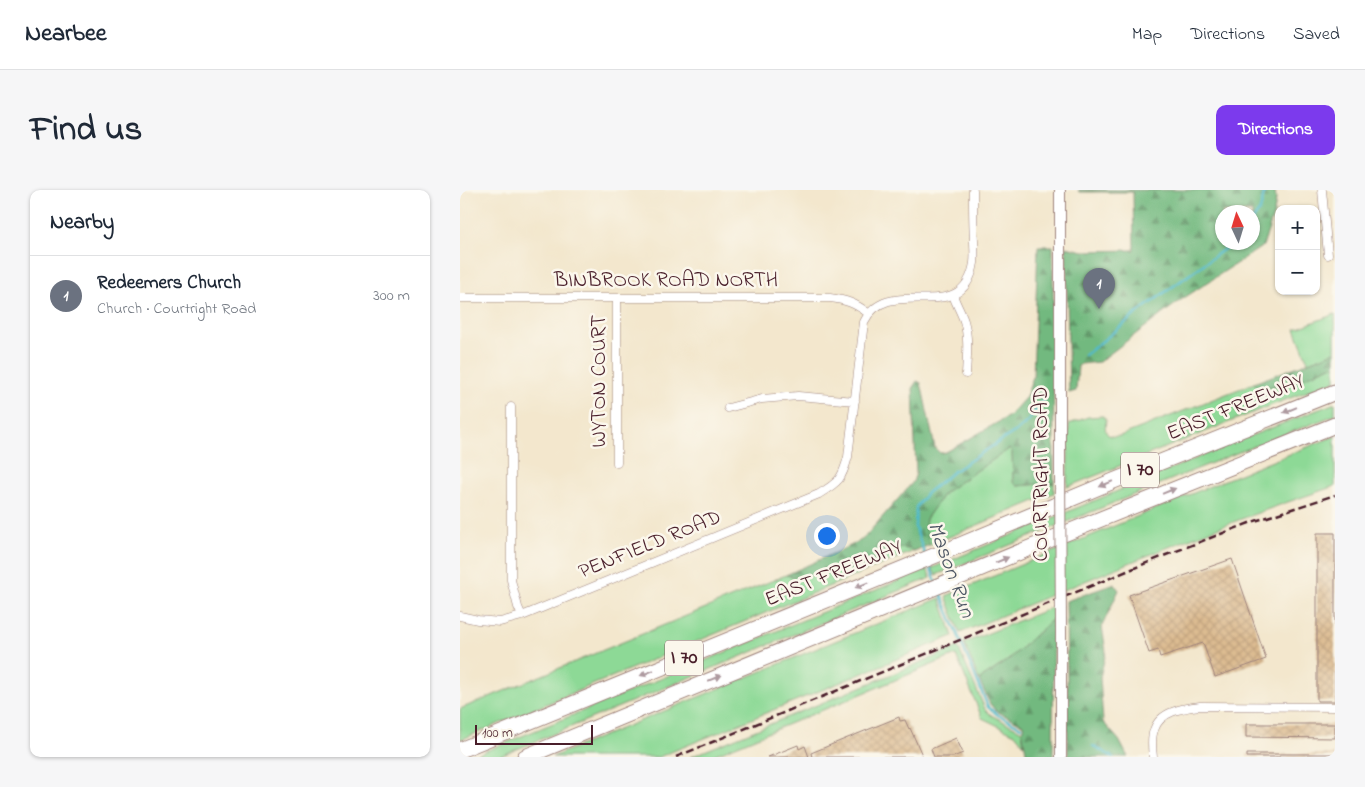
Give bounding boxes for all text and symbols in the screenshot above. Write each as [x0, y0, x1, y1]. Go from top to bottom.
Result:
text: Nearbee [25, 17, 107, 52]
text: Map [1132, 22, 1162, 48]
text: Directions [1190, 22, 1265, 48]
text: Saved [1293, 22, 1340, 48]
text: Find us [30, 105, 142, 156]
button: Directions [1216, 105, 1335, 155]
north arrow [1215, 205, 1260, 250]
map controls [1275, 205, 1320, 295]
button: + [1275, 205, 1320, 250]
text: Nearby [50, 208, 114, 238]
button: − [1275, 250, 1320, 295]
street label: BINBROOK ROAD NORTH [553, 266, 778, 296]
pin: 1 [1083, 268, 1115, 309]
text: Redeemers Church [97, 270, 241, 297]
text: 1 [63, 284, 69, 308]
text: 300 m [373, 284, 410, 308]
text: Church · Courtright Road [97, 297, 256, 321]
street label: WYTON COURT [585, 315, 615, 447]
street label: EAST FREEWAY [1163, 367, 1310, 449]
street label: COURTRIGHT ROAD [1027, 387, 1057, 561]
one-way arrow [1282, 407, 1297, 414]
road number: I 70 [1121, 452, 1159, 488]
one-way arrow [1099, 480, 1113, 488]
one-way arrow [1162, 487, 1176, 495]
street label: PENFIELD ROAD [574, 503, 726, 587]
water label: Mason Run [918, 518, 982, 623]
your location [814, 523, 840, 549]
street label: EAST FREEWAY [761, 533, 908, 615]
one-way arrow [995, 556, 1010, 564]
one-way arrow [855, 582, 870, 589]
road number: I 70 [665, 640, 703, 676]
one-way arrow [640, 670, 654, 678]
one-way arrow [708, 674, 722, 682]
scale bar [475, 722, 592, 745]
text: 100 m [482, 723, 513, 744]

